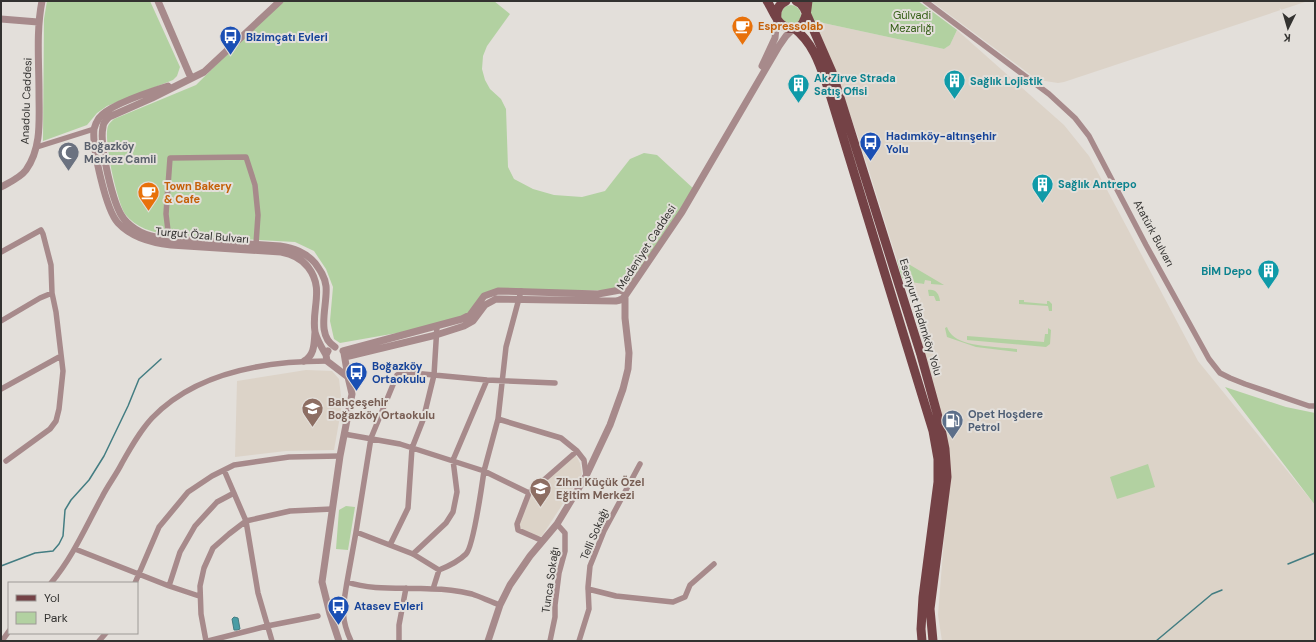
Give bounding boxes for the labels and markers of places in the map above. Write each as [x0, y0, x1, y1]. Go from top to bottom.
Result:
cafe icon: Espressolab [730, 13, 756, 46]
place label: Espressolab [758, 19, 824, 33]
bus stop icon: Bizimçatı Evleri [217, 24, 243, 57]
place label: Bizimçatı Evleri [246, 30, 328, 44]
building icon: Sağlık Lojistik [941, 68, 967, 101]
building icon: Ak Zirve Strada Satış Ofisi [786, 71, 812, 104]
place label: Ak Zirve Strada Satış Ofisi [814, 71, 896, 98]
place label: Sağlık Lojistik [970, 74, 1044, 88]
bus stop icon: Hadımköy-altınşehir Yolu [858, 129, 884, 162]
place label: Hadımköy-altınşehir Yolu [886, 129, 997, 156]
mosque icon: Boğazköy Merkez Camii [55, 139, 81, 172]
place label: Boğazköy Merkez Camii [84, 139, 156, 166]
building icon: Sağlık Antrepo [1030, 171, 1056, 204]
place label: Sağlık Antrepo [1058, 177, 1137, 191]
cafe icon: Town Bakery & Cafe [135, 179, 161, 212]
place label: Town Bakery & Cafe [164, 179, 232, 206]
building icon: BİM Depo [1255, 258, 1281, 291]
place label: BİM Depo [1201, 264, 1252, 278]
bus stop icon: Boğazköy Ortaokulu [344, 359, 370, 392]
place label: Boğazköy Ortaokulu [372, 359, 426, 386]
school or university icon: Bahçeşehir Boğazköy Ortaokulu [299, 395, 325, 428]
place label: Bahçeşehir Boğazköy Ortaokulu [328, 395, 435, 422]
fuel station icon: Opet Hoşdere Petrol [939, 407, 965, 440]
place label: Opet Hoşdere Petrol [968, 407, 1043, 434]
school or university icon: Zihni Küçük Özel Eğitim Merkezi [528, 475, 554, 508]
place label: Zihni Küçük Özel Eğitim Merkezi [556, 475, 644, 502]
bus stop icon: Atasev Evleri [326, 593, 352, 626]
place label: Atasev Evleri [354, 599, 423, 613]

